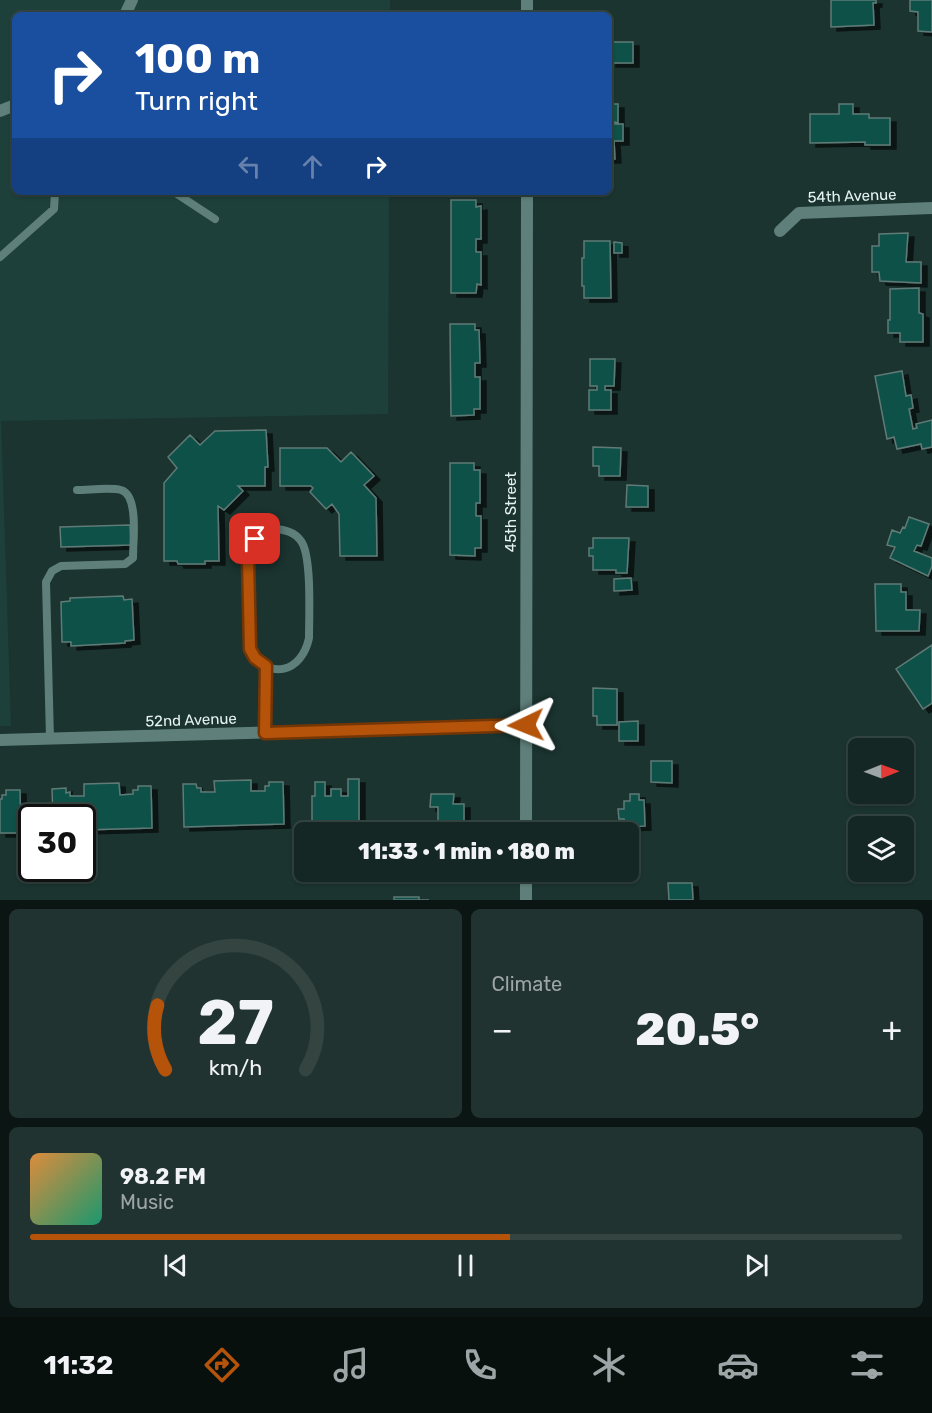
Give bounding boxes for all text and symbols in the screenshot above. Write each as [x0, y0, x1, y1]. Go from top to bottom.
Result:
text: 100 m [135, 34, 260, 84]
icon: right [36, 36, 114, 114]
text: Turn right [135, 85, 258, 117]
icon: left [233, 150, 266, 183]
icon: ahead [296, 150, 329, 183]
icon: right [359, 150, 392, 183]
street label: 54th Avenue [807, 185, 897, 207]
street label: 45th Street [502, 472, 520, 552]
pin [229, 513, 280, 564]
icon: arrive [238, 522, 271, 555]
position arrow [494, 693, 558, 757]
street label: 52nd Avenue [145, 709, 237, 731]
north arrow [848, 738, 914, 804]
map controls [848, 738, 914, 882]
speed limit sign: 30 [18, 804, 96, 882]
button: layers [848, 816, 914, 882]
text: 11:33 · 1 min · 180 m [358, 838, 575, 865]
text: Climate [492, 972, 562, 996]
text: 27 [197, 986, 273, 1060]
text: 20.5° [635, 1003, 759, 1056]
text: − [492, 1010, 513, 1049]
text: + [881, 1010, 902, 1049]
text: km/h [208, 1056, 262, 1081]
text: 98.2 FM [120, 1163, 206, 1190]
text: Music [120, 1190, 174, 1214]
icon: previous [159, 1249, 192, 1282]
icon: pause [449, 1249, 482, 1282]
icon: next [740, 1249, 773, 1282]
icon: directions [201, 1344, 243, 1386]
icon: music [330, 1344, 372, 1386]
icon: phone [459, 1344, 501, 1386]
icon: climate [588, 1344, 630, 1386]
icon: car [717, 1344, 759, 1386]
icon: filters [846, 1344, 888, 1386]
text: 11:32 [44, 1349, 114, 1381]

